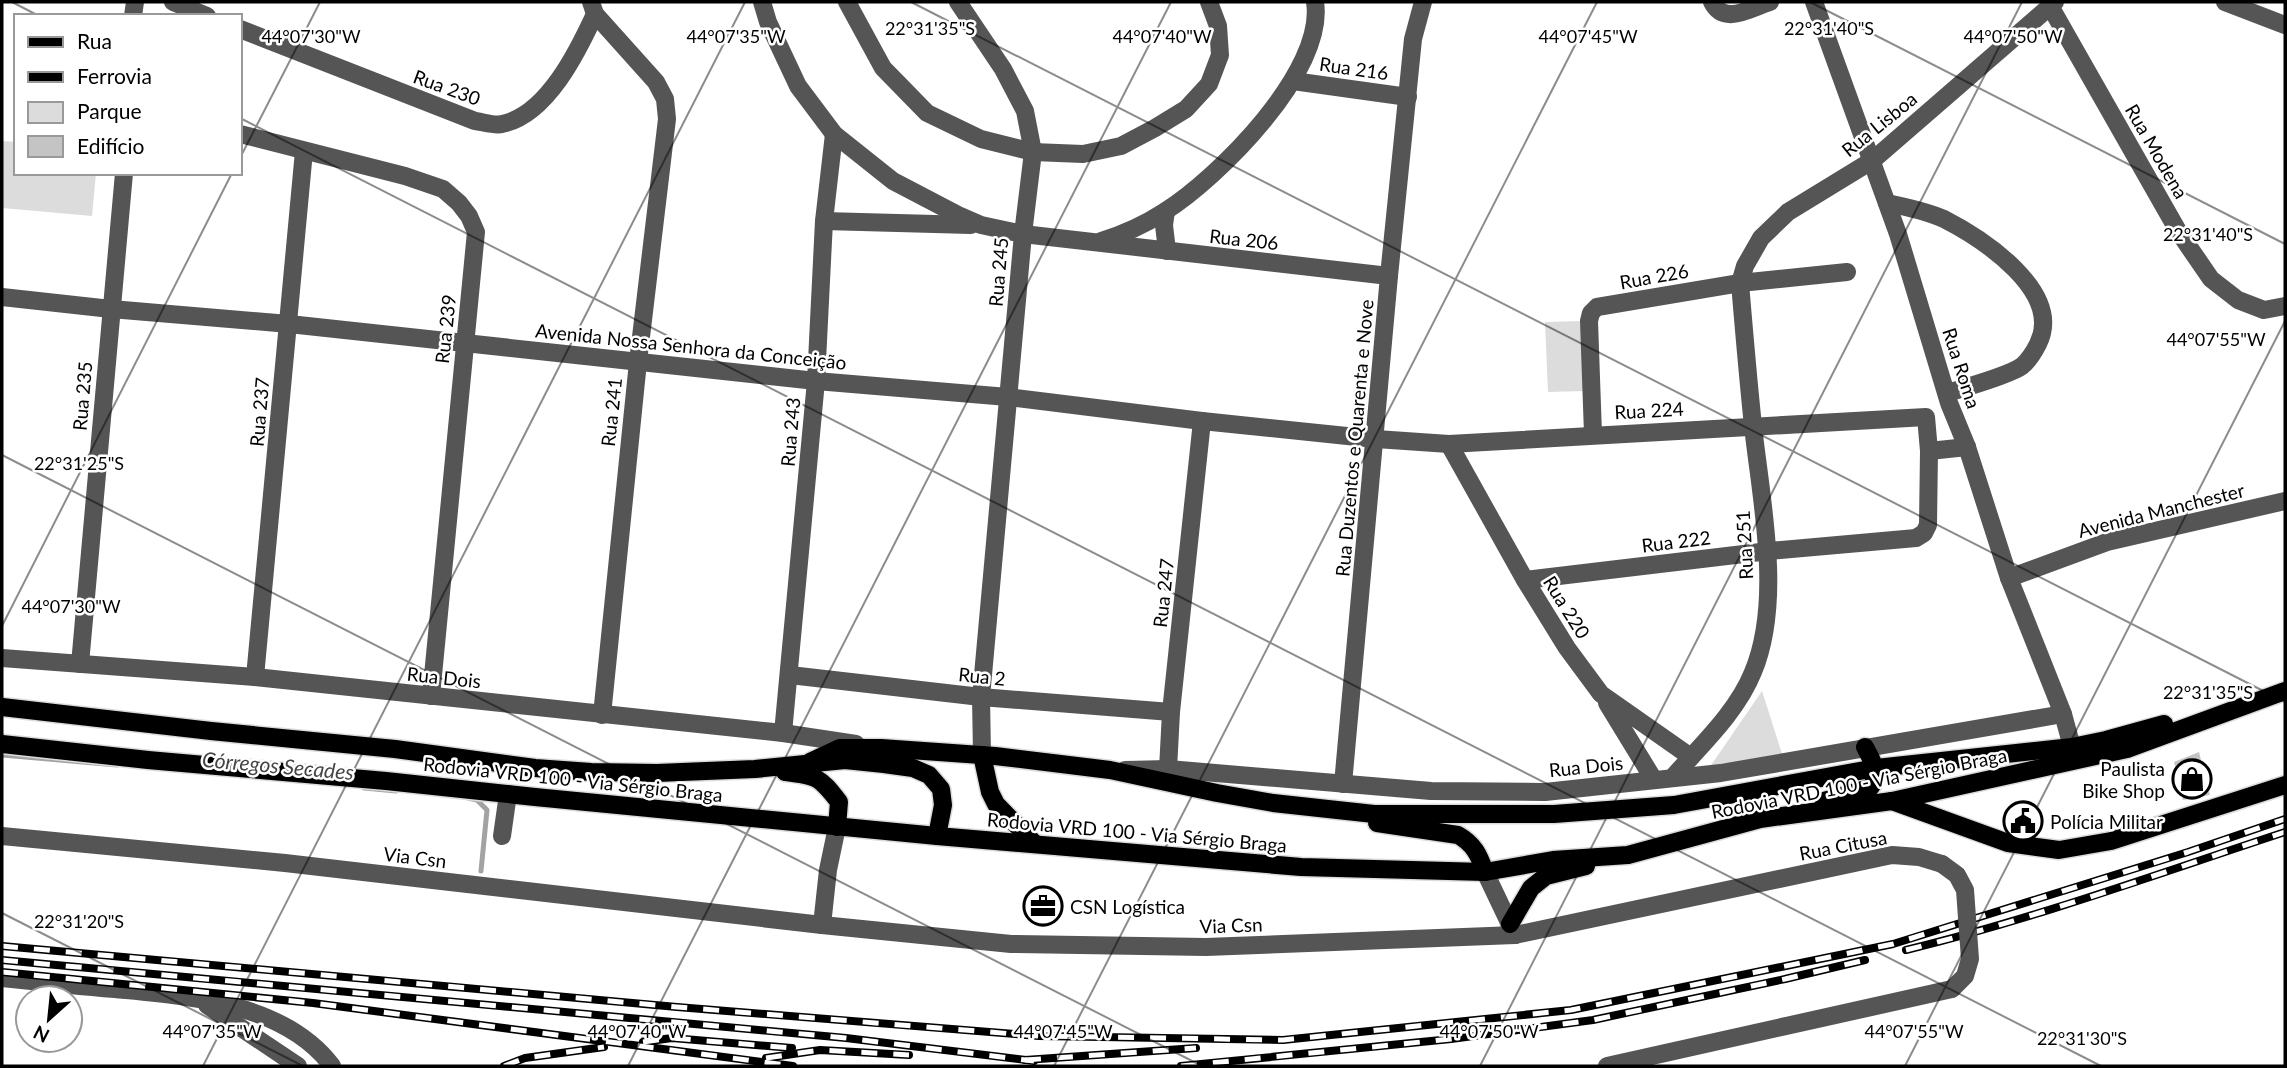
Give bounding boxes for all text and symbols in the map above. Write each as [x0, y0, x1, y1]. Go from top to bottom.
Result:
legend [14, 14, 242, 175]
text: 22°31'35"S [885, 17, 975, 39]
text: 22°31'40"S [1784, 17, 1874, 39]
text: 44°07'30"W [261, 25, 361, 47]
text: 44°07'35"W [686, 25, 786, 47]
text: 44°07'40"W [1112, 25, 1212, 47]
text: 44°07'45"W [1538, 25, 1638, 47]
text: 44°07'50"W [1963, 25, 2063, 47]
text: Rua [77, 28, 112, 53]
street label: Rua 216 [1318, 52, 1390, 84]
text: Ferrovia [77, 63, 152, 88]
street label: Rua 230 [410, 64, 484, 110]
street label: Rua Lisboa [1837, 87, 1921, 161]
text: Parque [77, 98, 142, 123]
street label: Rua Modena [2121, 100, 2193, 202]
text: Edifício [77, 133, 145, 158]
text: 22°31'40"S [2163, 223, 2253, 245]
street label: Rua 206 [1208, 224, 1280, 254]
street label: Rua 245 [984, 236, 1012, 308]
street label: Rua 226 [1618, 259, 1690, 293]
street label: Rua 239 [430, 293, 460, 365]
street label: Rua Duzentos e Quarenta e Nove [1330, 298, 1378, 578]
street label: Avenida Nossa Senhora da Conceição [534, 318, 848, 374]
street label: Rua Roma [1938, 325, 1986, 411]
text: 44°07'55"W [2166, 328, 2266, 350]
street label: Rua 235 [68, 360, 96, 432]
street label: Rua 237 [245, 376, 273, 448]
street label: Rua 241 [596, 376, 626, 448]
street label: Rua 243 [776, 396, 804, 468]
street label: Rua 224 [1614, 397, 1684, 423]
text: 22°31'25"S [34, 452, 124, 474]
street label: Avenida Manchester [2075, 478, 2247, 542]
street label: Rua 251 [1731, 510, 1757, 580]
street label: Rua 222 [1640, 525, 1712, 557]
street label: Rua 247 [1148, 557, 1178, 629]
street label: Rua 220 [1539, 571, 1595, 643]
text: 44°07'30"W [21, 595, 121, 617]
street label: Rua Dois [406, 662, 482, 692]
street label: Rua 2 [957, 662, 1007, 690]
text: 22°31'35"S [2163, 681, 2253, 703]
street label: Rodovia VRD 100 - Via Sérgio Braga [1709, 743, 2009, 823]
water label: Córregos Secades [201, 746, 355, 784]
street label: Rua Dois [1548, 751, 1624, 781]
street label: Rodovia VRD 100 - Via Sérgio Braga [422, 752, 724, 806]
place label: Paulista Bike Shop [2082, 757, 2165, 802]
shop icon: Paulista Bike Shop [2171, 758, 2213, 800]
public building icon: Polícia Militar [2002, 800, 2044, 842]
street label: Rodovia VRD 100 - Via Sérgio Braga [986, 807, 1288, 857]
place label: Polícia Militar [2050, 810, 2163, 833]
street label: Rua Citusa [1797, 825, 1889, 865]
street label: Via Csn [382, 842, 448, 872]
office icon: CSN Logística [1022, 885, 1064, 927]
place label: CSN Logística [1070, 895, 1185, 918]
text: 22°31'20"S [34, 910, 124, 932]
street label: Via Csn [1199, 912, 1263, 938]
north arrow [14, 984, 84, 1054]
text: 44°07'35"W [162, 1020, 262, 1042]
text: 44°07'40"W [587, 1020, 687, 1042]
text: 44°07'45"W [1013, 1020, 1113, 1042]
text: 44°07'50"W [1439, 1020, 1539, 1042]
text: 44°07'55"W [1864, 1020, 1964, 1042]
text: N [29, 1021, 53, 1048]
text: 22°31'30"S [2037, 1027, 2127, 1049]

